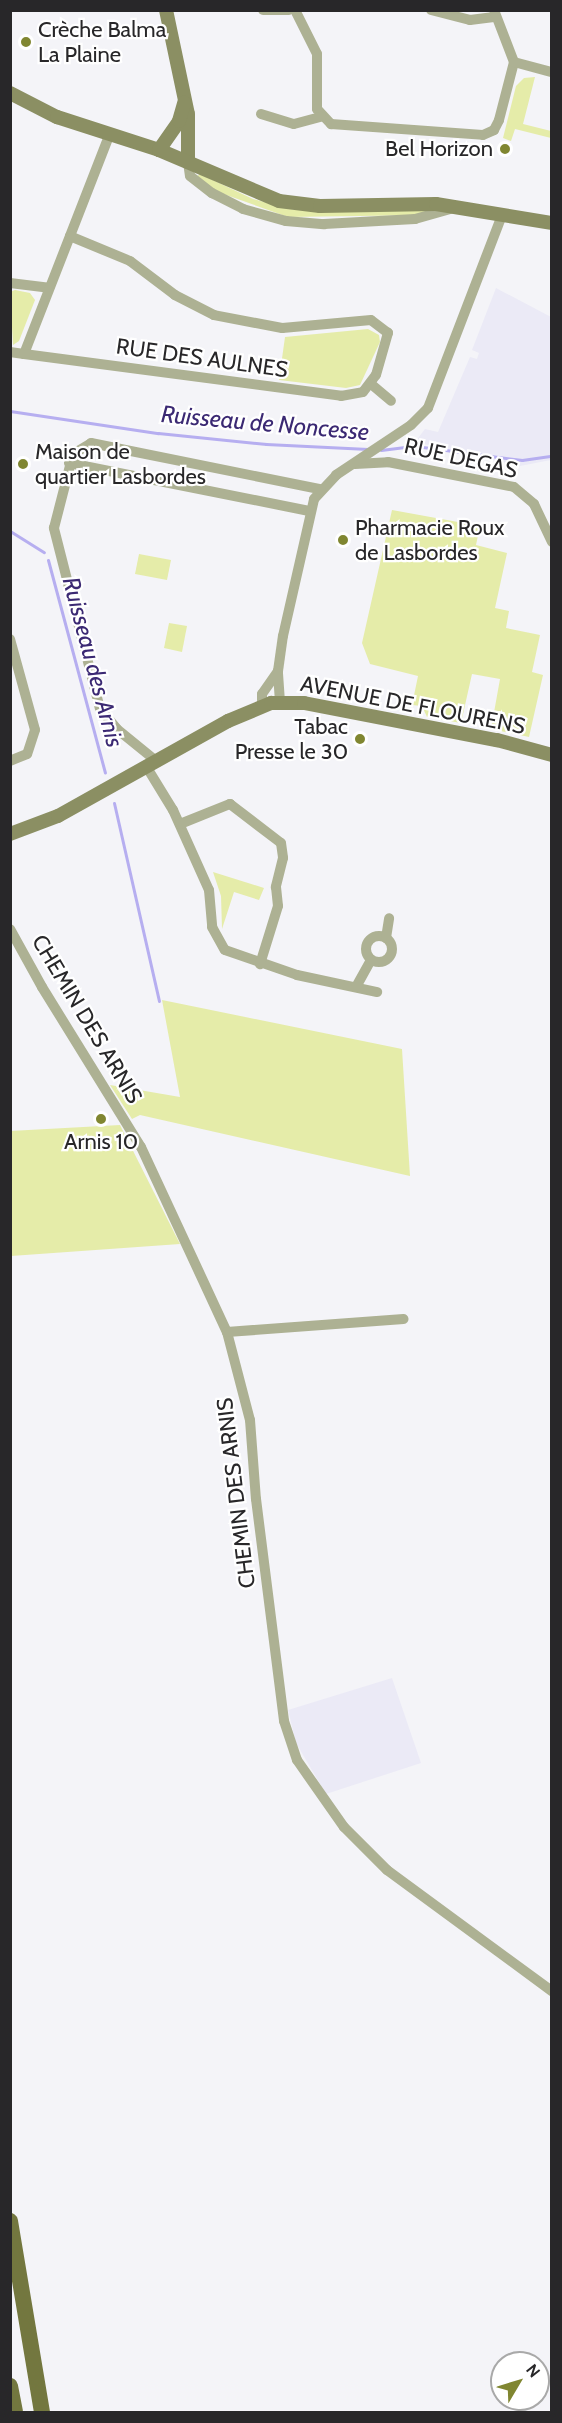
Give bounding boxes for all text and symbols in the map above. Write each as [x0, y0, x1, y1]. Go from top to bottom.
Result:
place label: Crèche Balma La Plaine [38, 16, 166, 68]
marker: Crèche Balma La Plaine [19, 35, 33, 49]
place label: Bel Horizon [385, 136, 493, 162]
marker: Bel Horizon [498, 142, 512, 156]
street label: RUE DES AULNES [115, 333, 289, 383]
water label: Ruisseau de Noncesse [160, 400, 370, 446]
street label: RUE DEGAS [402, 432, 520, 484]
place label: Maison de quartier Lasbordes [35, 438, 206, 490]
marker: Maison de quartier Lasbordes [16, 457, 30, 471]
place label: Pharmacie Roux de Lasbordes [355, 514, 505, 566]
marker: Pharmacie Roux de Lasbordes [336, 533, 350, 547]
water label: Ruisseau des Arnis [56, 574, 130, 750]
street label: AVENUE DE FLOURENS [298, 670, 528, 740]
place label: Tabac Presse le 30 [235, 713, 348, 764]
marker: Tabac Presse le 30 [353, 732, 367, 746]
street label: CHEMIN DES ARNIS [26, 930, 148, 1108]
marker: Arnis 10 [94, 1112, 108, 1126]
place label: Arnis 10 [64, 1129, 138, 1155]
street label: CHEMIN DES ARNIS [211, 1396, 261, 1590]
north arrow [490, 2351, 550, 2411]
text: N [522, 2361, 544, 2381]

